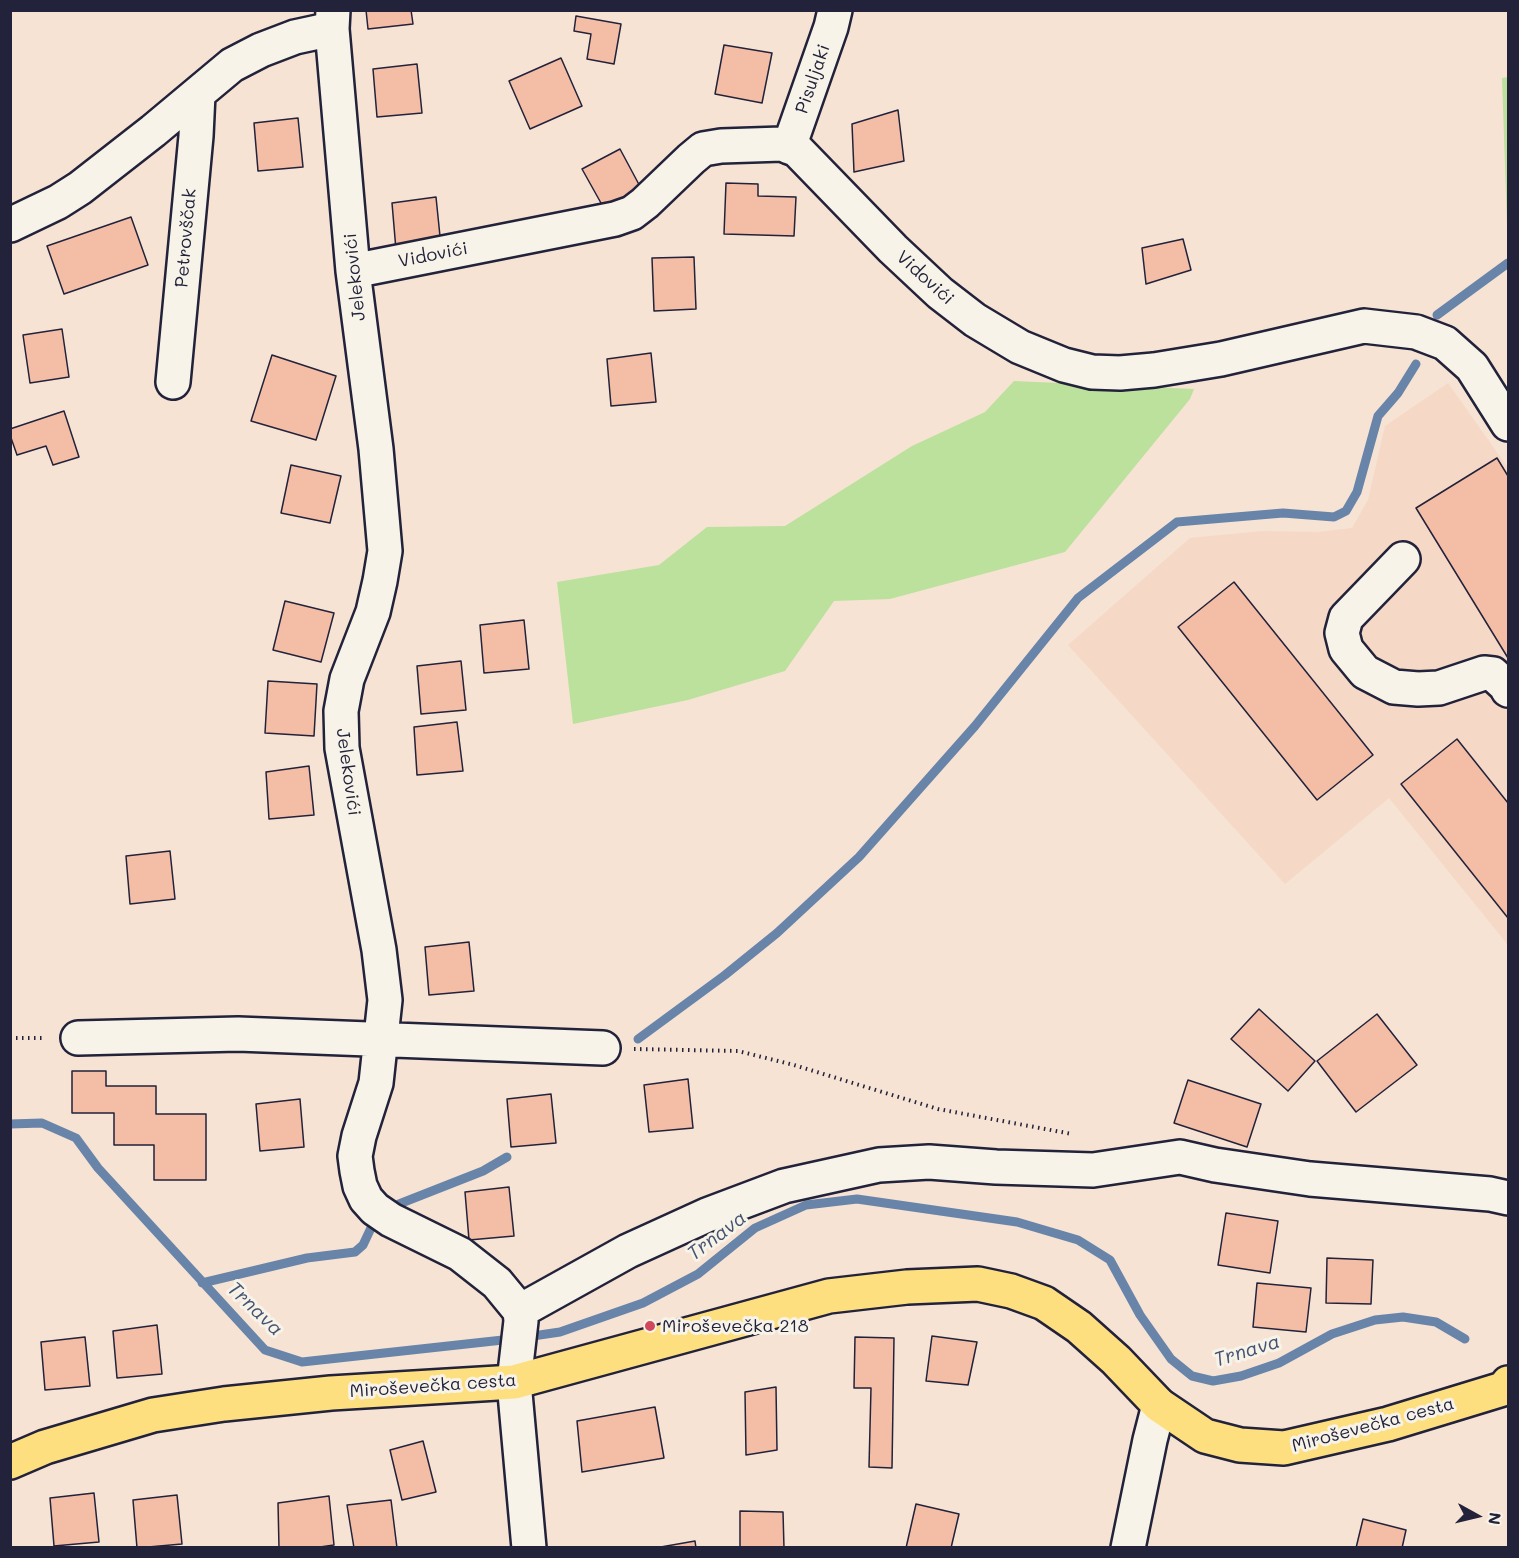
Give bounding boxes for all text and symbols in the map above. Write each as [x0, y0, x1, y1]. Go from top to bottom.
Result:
street label: Pisuljaki [791, 41, 835, 117]
street label: Petrovščak [171, 188, 201, 288]
street label: Jelekovići [340, 232, 370, 322]
street label: Vidovići [396, 238, 470, 272]
street label: Vidovići [892, 246, 958, 310]
street label: Jelekovići [331, 727, 365, 817]
water label: Trnava [683, 1206, 751, 1266]
water label: Trnava [222, 1277, 288, 1341]
place label: Miroševečka 218 [662, 1315, 809, 1337]
marker: Miroševečka 218 [643, 1319, 657, 1333]
water label: Trnava [1211, 1330, 1283, 1372]
street label: Miroševečka cesta [349, 1369, 517, 1403]
street label: Miroševečka cesta [1289, 1393, 1457, 1457]
north arrow [1447, 1486, 1507, 1546]
text: N [1484, 1511, 1507, 1526]

